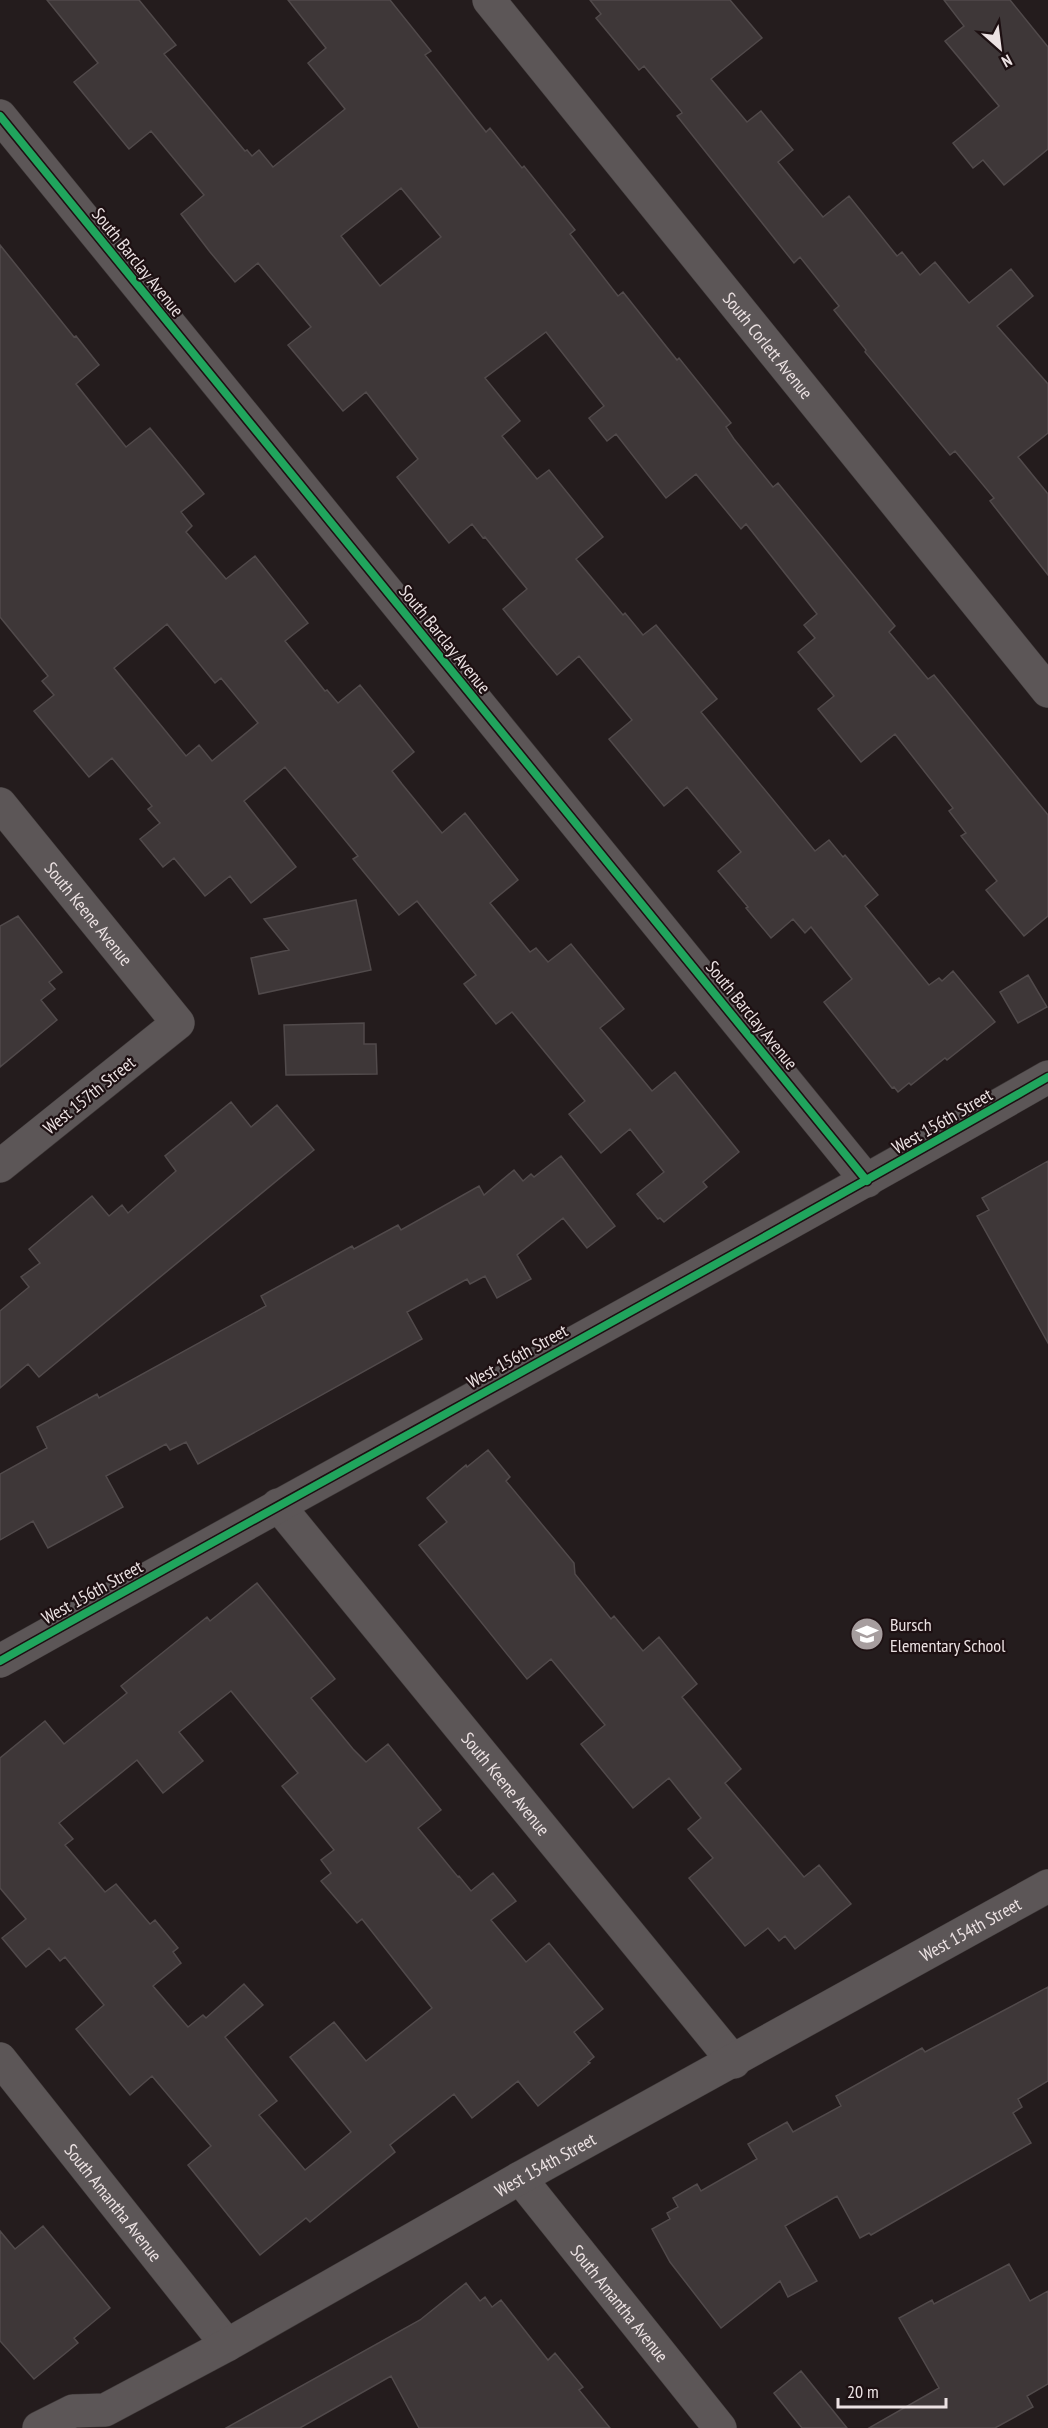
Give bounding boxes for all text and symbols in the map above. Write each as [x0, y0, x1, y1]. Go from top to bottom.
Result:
north arrow [970, 18, 1030, 78]
text: N [999, 50, 1016, 72]
street label: South Barclay Avenue [87, 203, 189, 321]
street label: South Corlett Avenue [718, 287, 818, 403]
street label: South Barclay Avenue [394, 580, 496, 698]
street label: South Keene Avenue [40, 857, 138, 970]
street label: South Barclay Avenue [701, 956, 803, 1074]
street label: West 157th Street [38, 1051, 140, 1139]
street label: West 156th Street [888, 1083, 996, 1159]
street label: West 156th Street [462, 1319, 572, 1393]
street label: West 156th Street [37, 1555, 147, 1629]
place label: Bursch Elementary School [890, 1613, 1006, 1657]
school or university icon: Bursch Elementary School [849, 1616, 885, 1652]
street label: South Keene Avenue [457, 1727, 555, 1840]
street label: West 154th Street [916, 1892, 1025, 1966]
street label: West 154th Street [490, 2127, 600, 2202]
street label: South Amantha Avenue [60, 2139, 167, 2266]
street label: South Amantha Avenue [566, 2240, 674, 2366]
scale bar [838, 2371, 946, 2409]
text: 20 m [847, 2380, 879, 2403]

